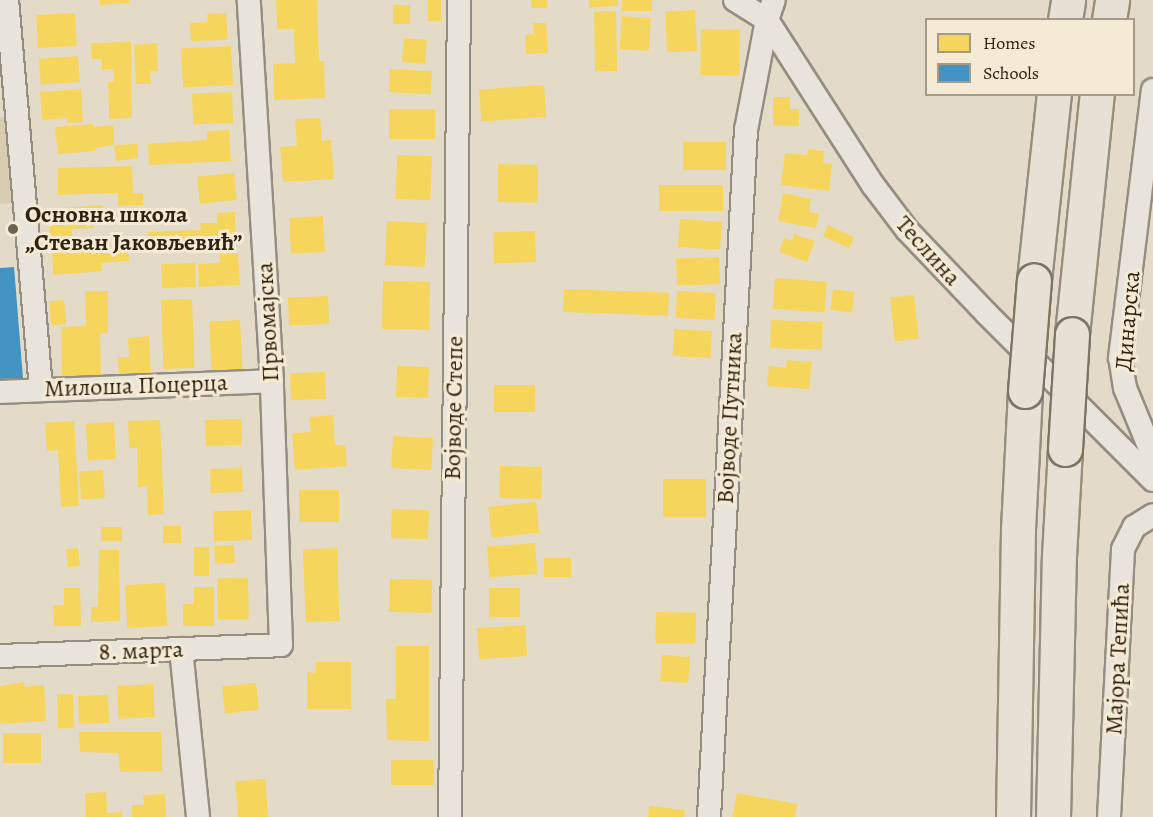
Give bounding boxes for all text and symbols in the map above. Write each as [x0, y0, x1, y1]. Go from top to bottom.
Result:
legend [925, 18, 1135, 96]
text: Homes [983, 31, 1035, 55]
text: Schools [983, 61, 1039, 85]
place label: Основна школа „Стеван Јаковљевић” [25, 201, 242, 257]
street label: Теслина [889, 210, 967, 292]
marker: Основна школа „Стеван Јаковљевић” [6, 222, 20, 236]
street label: Првомајска [250, 261, 286, 383]
street label: Динарска [1109, 270, 1147, 372]
street label: Војводе Путника [711, 331, 749, 505]
street label: Војводе Степе [438, 336, 470, 480]
street label: Милоша Поцерца [44, 368, 228, 404]
street label: Мајора Тепића [1100, 582, 1136, 736]
street label: 8. марта [98, 635, 184, 667]

